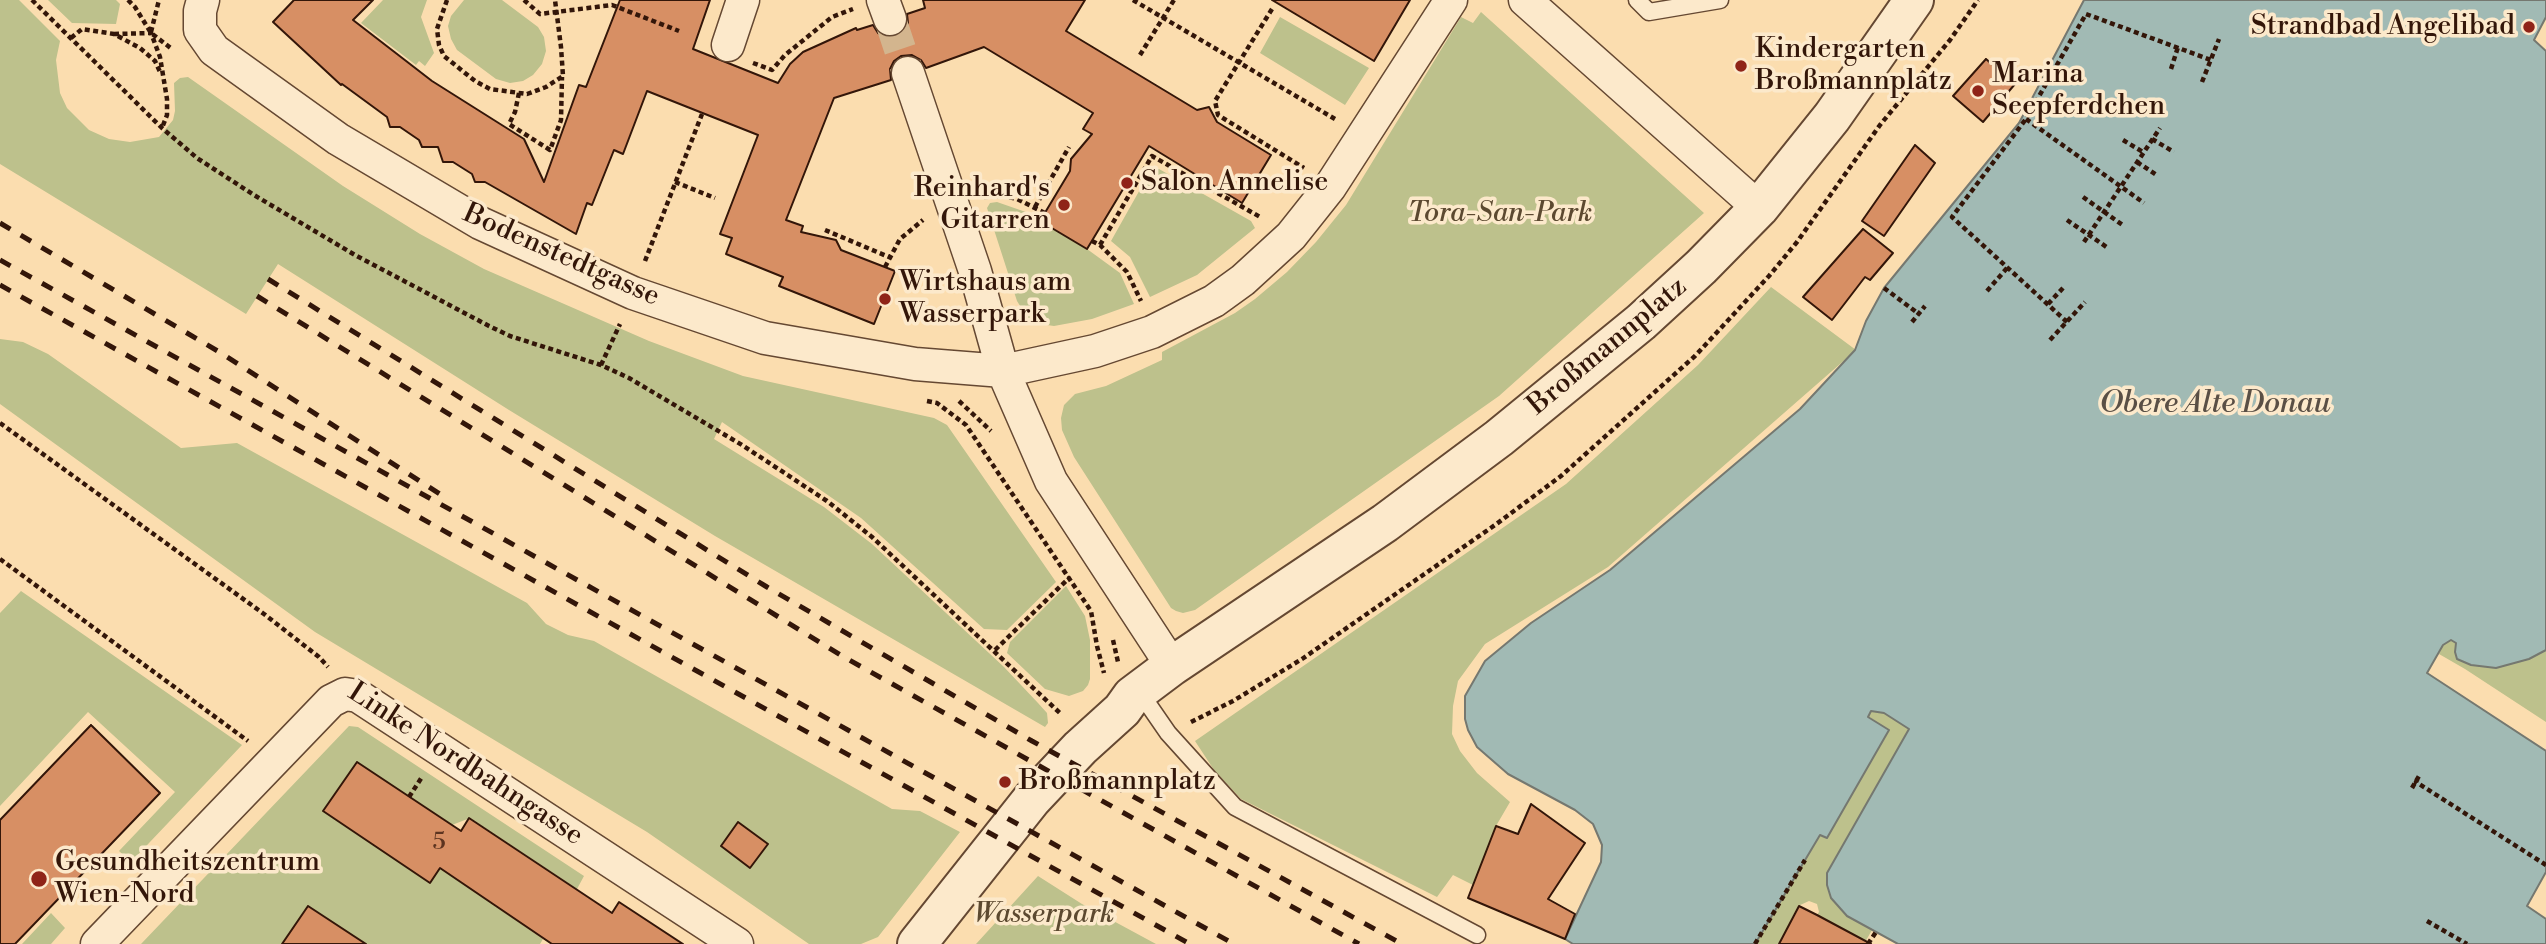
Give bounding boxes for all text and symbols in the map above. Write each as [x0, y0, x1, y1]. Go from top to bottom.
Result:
place label: Strandbad Angelibad [2251, 10, 2515, 44]
marker: Strandbad Angelibad [2521, 19, 2537, 35]
place label: Kindergarten Broßmannplatz [1755, 33, 1952, 99]
marker: Kindergarten Broßmannplatz [1733, 58, 1749, 74]
place label: Marina Seepferdchen [1992, 58, 2165, 124]
marker: Marina Seepferdchen [1970, 83, 1986, 99]
place label: Salon Annelise [1141, 166, 1328, 200]
place label: Reinhard's Gitarren [914, 172, 1050, 238]
marker: Salon Annelise [1119, 175, 1135, 191]
marker: Reinhard's Gitarren [1056, 197, 1072, 213]
park label: Tora-San-Park [1408, 197, 1592, 231]
street label: Bodenstedtgasse [458, 198, 664, 314]
place label: Wirtshaus am Wasserpark [899, 266, 1071, 332]
street label: Broßmannplatz [1522, 271, 1694, 423]
marker: Wirtshaus am Wasserpark [877, 291, 893, 307]
water label: Obere Alte Donau [2099, 387, 2331, 423]
street label: Linke Nordbahngasse [341, 676, 589, 854]
place label: Broßmannplatz [1019, 765, 1216, 799]
marker: Broßmannplatz [997, 774, 1013, 790]
house number: 5 [432, 829, 446, 857]
place label: Gesundheitszentrum Wien-Nord [55, 846, 320, 912]
marker: Gesundheitszentrum Wien-Nord [29, 869, 49, 889]
park label: Wasserpark [974, 898, 1114, 932]

